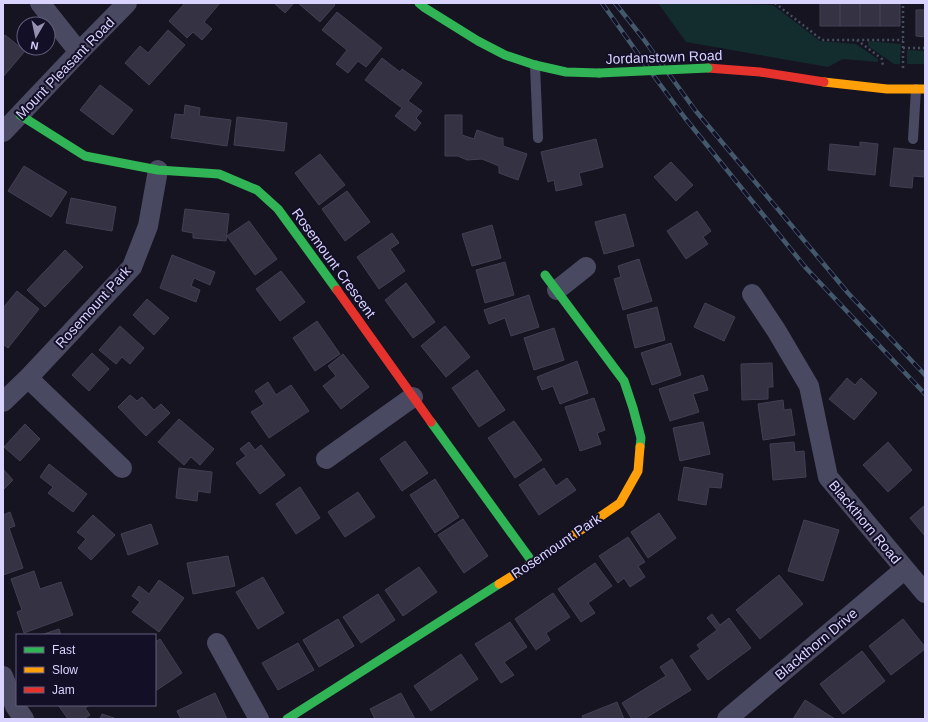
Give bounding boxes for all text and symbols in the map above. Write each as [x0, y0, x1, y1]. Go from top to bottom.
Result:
street label: Mount Pleasant Road [12, 14, 118, 122]
north arrow [16, 16, 56, 56]
text: N [30, 39, 39, 52]
street label: Jordanstown Road [605, 47, 723, 67]
street label: Rosemount Crescent [289, 205, 379, 321]
street label: Rosemount Park [52, 262, 134, 351]
street label: Blackthorn Road [826, 477, 904, 567]
street label: Rosemount Park [508, 510, 605, 582]
street label: Blackthorn Drive [772, 605, 861, 683]
legend [16, 634, 156, 706]
text: Fast [52, 643, 76, 657]
text: Slow [52, 663, 78, 677]
text: Jam [52, 683, 75, 697]

